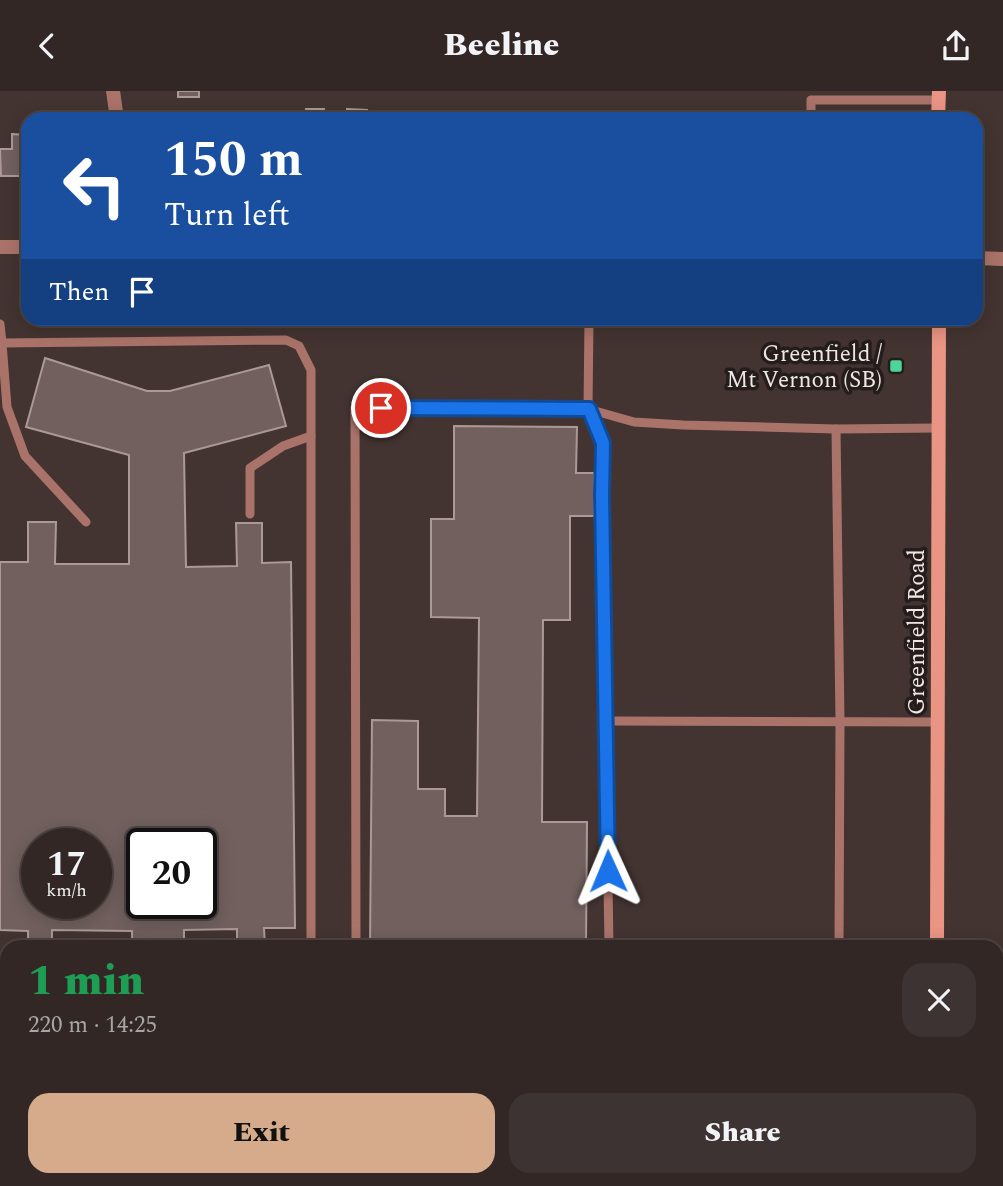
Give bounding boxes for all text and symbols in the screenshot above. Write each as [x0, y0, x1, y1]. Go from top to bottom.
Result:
text: Beeline [444, 21, 559, 70]
icon: back [28, 27, 66, 65]
icon: share [937, 27, 975, 65]
text: 150 m [164, 123, 303, 198]
icon: left [49, 140, 140, 231]
text: Turn left [164, 191, 290, 240]
text: Then [49, 272, 109, 312]
icon: arrive [123, 273, 161, 311]
place label: Greenfield / Mt Vernon (SB) [726, 337, 882, 398]
marker: Greenfield / Mt Vernon (SB) [888, 358, 904, 374]
pin [351, 378, 411, 438]
icon: arrive [362, 389, 400, 427]
street label: Greenfield Road [900, 549, 935, 715]
speed limit sign: 20 [126, 828, 217, 919]
position arrow [571, 834, 645, 908]
text: 17 [47, 838, 86, 891]
text: km/h [46, 877, 87, 904]
text: 1 min [28, 950, 144, 1013]
button: close [902, 963, 976, 1037]
text: 220 m · 14:25 [28, 1008, 157, 1043]
button: Exit [28, 1093, 495, 1173]
button: Share [509, 1093, 976, 1173]

